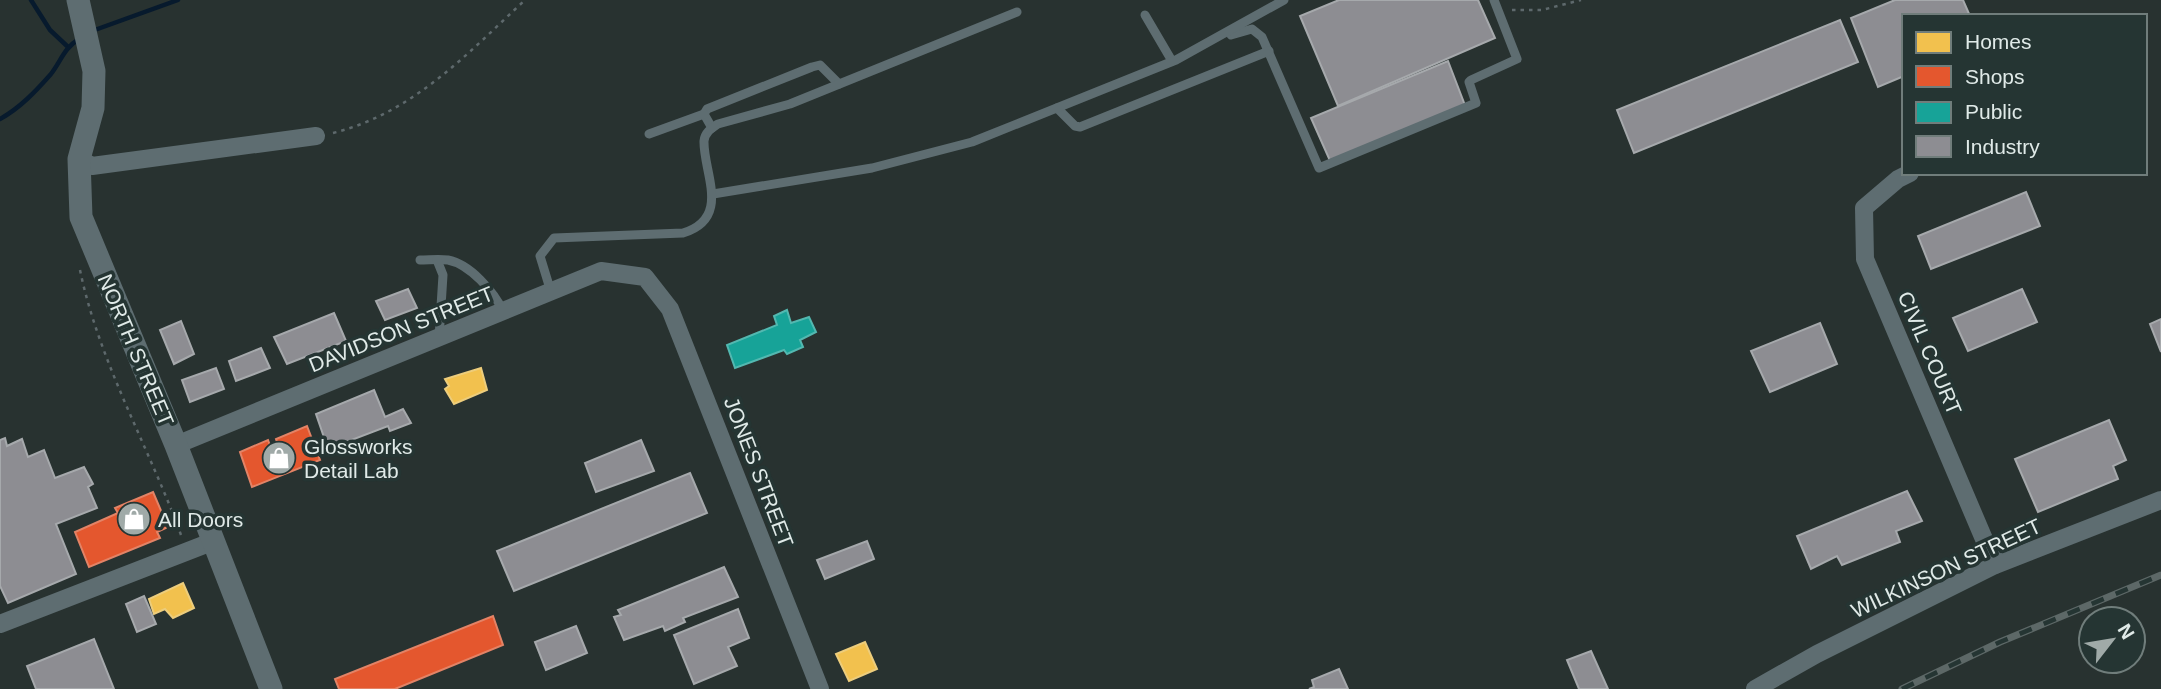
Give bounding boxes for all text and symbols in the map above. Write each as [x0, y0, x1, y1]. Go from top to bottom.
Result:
legend [1902, 14, 2147, 175]
text: Homes [1965, 30, 2032, 53]
text: Shops [1965, 65, 2025, 88]
text: Public [1965, 100, 2022, 123]
text: Industry [1965, 135, 2040, 158]
street label: NORTH STREET [94, 270, 178, 430]
street label: DAVIDSON STREET [305, 281, 497, 377]
street label: CIVIL COURT [1894, 288, 1966, 418]
street label: JONES STREET [720, 394, 798, 550]
place label: Glossworks Detail Lab [304, 435, 413, 482]
shop icon: Glossworks Detail Lab [260, 439, 298, 477]
shop icon: All Doors [115, 500, 153, 538]
place label: All Doors [158, 508, 243, 531]
street label: WILKINSON STREET [1848, 514, 2045, 622]
north arrow [2077, 605, 2147, 675]
text: N [2114, 620, 2139, 643]

